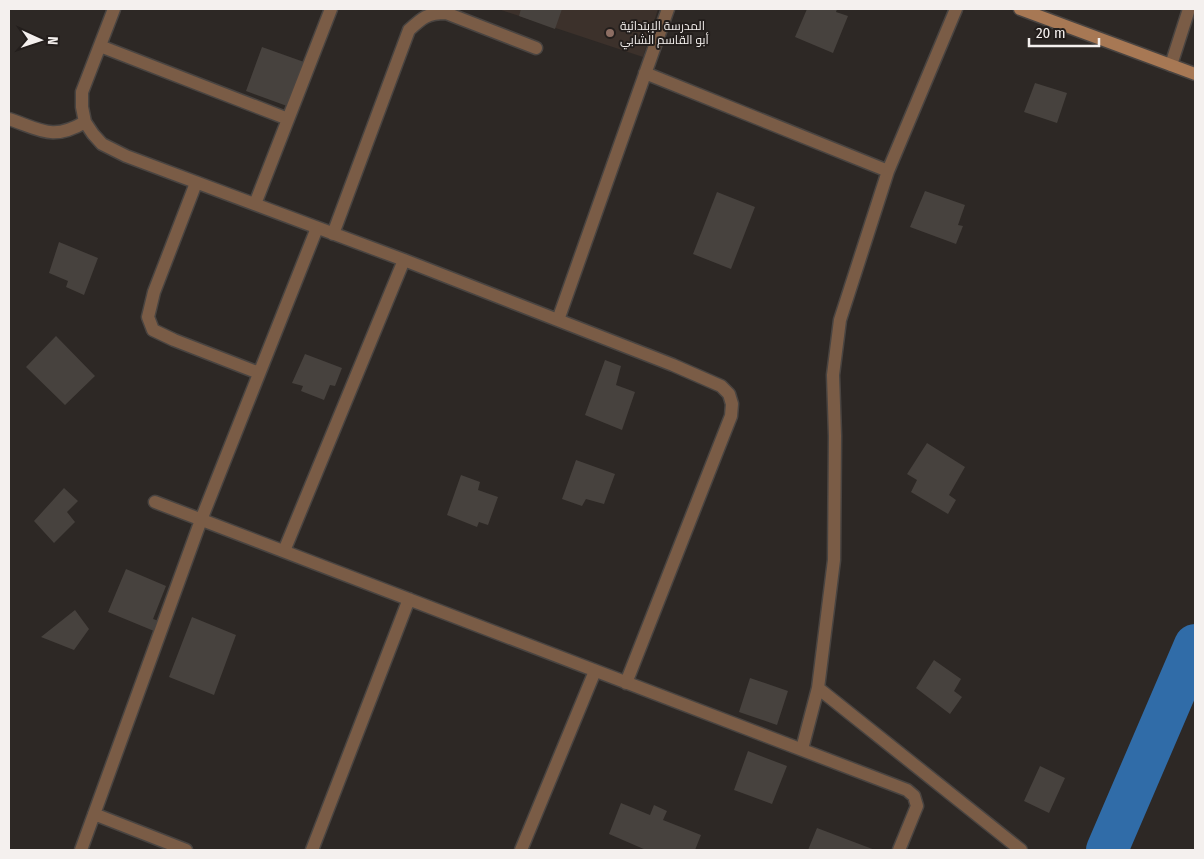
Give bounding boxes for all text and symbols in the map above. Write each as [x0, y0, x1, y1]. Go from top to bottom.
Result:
north arrow [15, 15, 65, 65]
scale bar [1029, 15, 1099, 47]
place label: المدرسة الإبتدائية أبو القاسم الشابي [620, 19, 709, 50]
text: 20 m [1036, 24, 1066, 42]
marker: المدرسة الإبتدائية أبو القاسم الشابي [604, 27, 616, 39]
text: N [44, 36, 61, 45]

